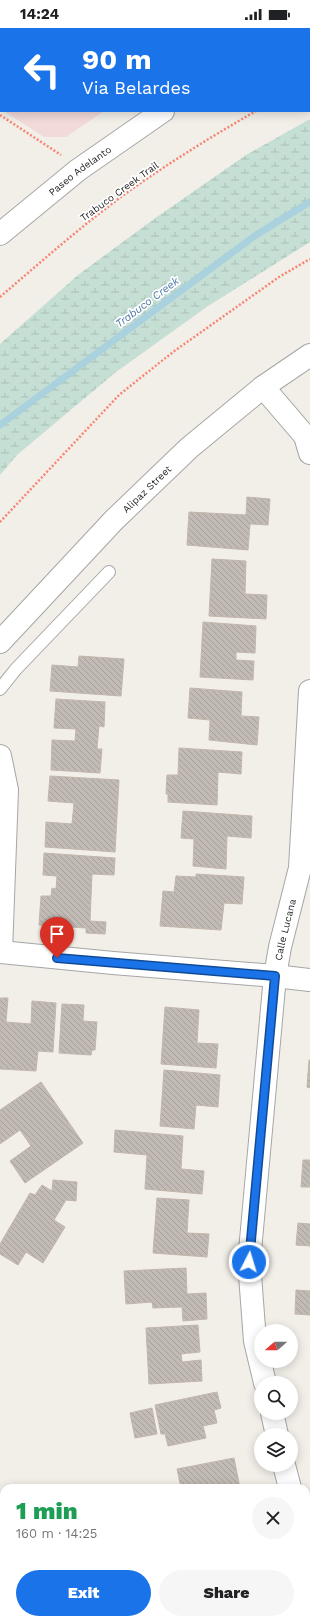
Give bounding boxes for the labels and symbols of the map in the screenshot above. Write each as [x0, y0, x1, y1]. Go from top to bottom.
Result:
street label: Paseo Adelanto [46, 144, 113, 198]
street label: Trabuco Creek Trail [78, 159, 161, 223]
water label: Trabuco Creek [113, 274, 182, 330]
street label: Alipaz Street [120, 463, 174, 515]
street label: Calle Lucana [273, 897, 298, 961]
pin [40, 917, 74, 958]
position arrow [228, 1241, 270, 1283]
north arrow [254, 1324, 298, 1368]

